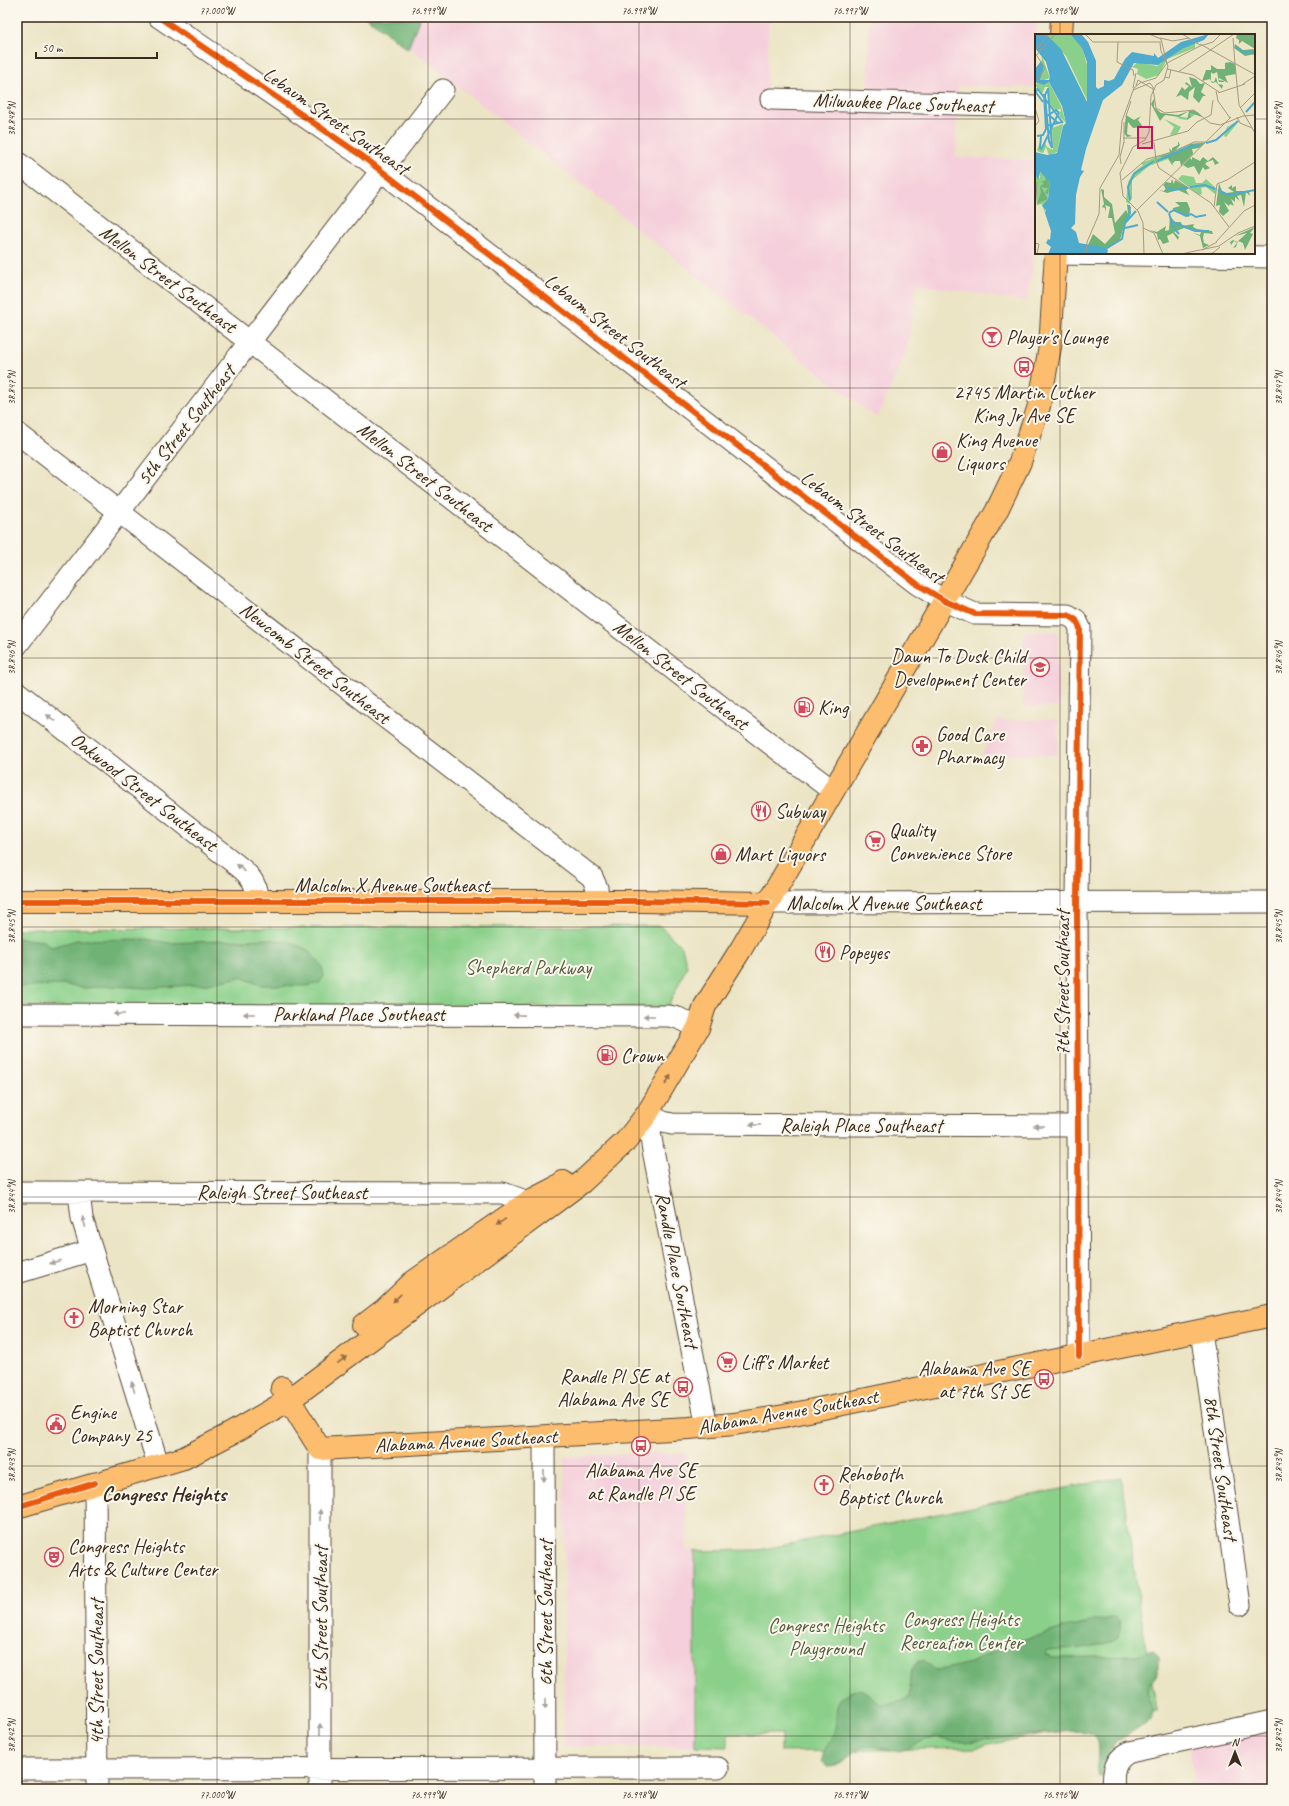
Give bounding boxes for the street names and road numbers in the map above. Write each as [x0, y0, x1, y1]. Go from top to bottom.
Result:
street label: Lebaum Street Southeast [258, 61, 417, 183]
street label: Milwaukee Place Southeast [813, 87, 997, 119]
street label: Mellon Street Southeast [95, 219, 243, 340]
street label: Lebaum Street Southeast [539, 268, 693, 396]
street label: 5th Street Southeast [131, 357, 243, 490]
street label: Mellon Street Southeast [352, 416, 500, 539]
street label: Lebaum Street Southeast [796, 465, 951, 591]
street label: Newcomb Street Southeast [235, 597, 397, 731]
street label: Mellon Street Southeast [608, 614, 756, 737]
street label: Oakwood Street Southeast [66, 727, 224, 859]
street label: Malcolm X Avenue Southeast [295, 873, 492, 898]
street label: Malcolm X Avenue Southeast [787, 891, 984, 916]
street label: 7th Street Southeast [1050, 907, 1075, 1056]
street label: Parkland Place Southeast [273, 1002, 447, 1027]
street label: Raleigh Place Southeast [780, 1113, 945, 1138]
street label: Raleigh Street Southeast [197, 1180, 370, 1205]
street label: Randle Place Southeast [650, 1190, 705, 1353]
street label: Alabama Avenue Southeast [696, 1383, 882, 1440]
street label: 8th Street Southeast [1198, 1394, 1244, 1545]
street label: Alabama Avenue Southeast [374, 1424, 560, 1458]
street label: 6th Street Southeast [533, 1537, 558, 1686]
street label: 5th Street Southeast [308, 1543, 333, 1692]
street label: 4th Street Southeast [84, 1596, 109, 1745]

